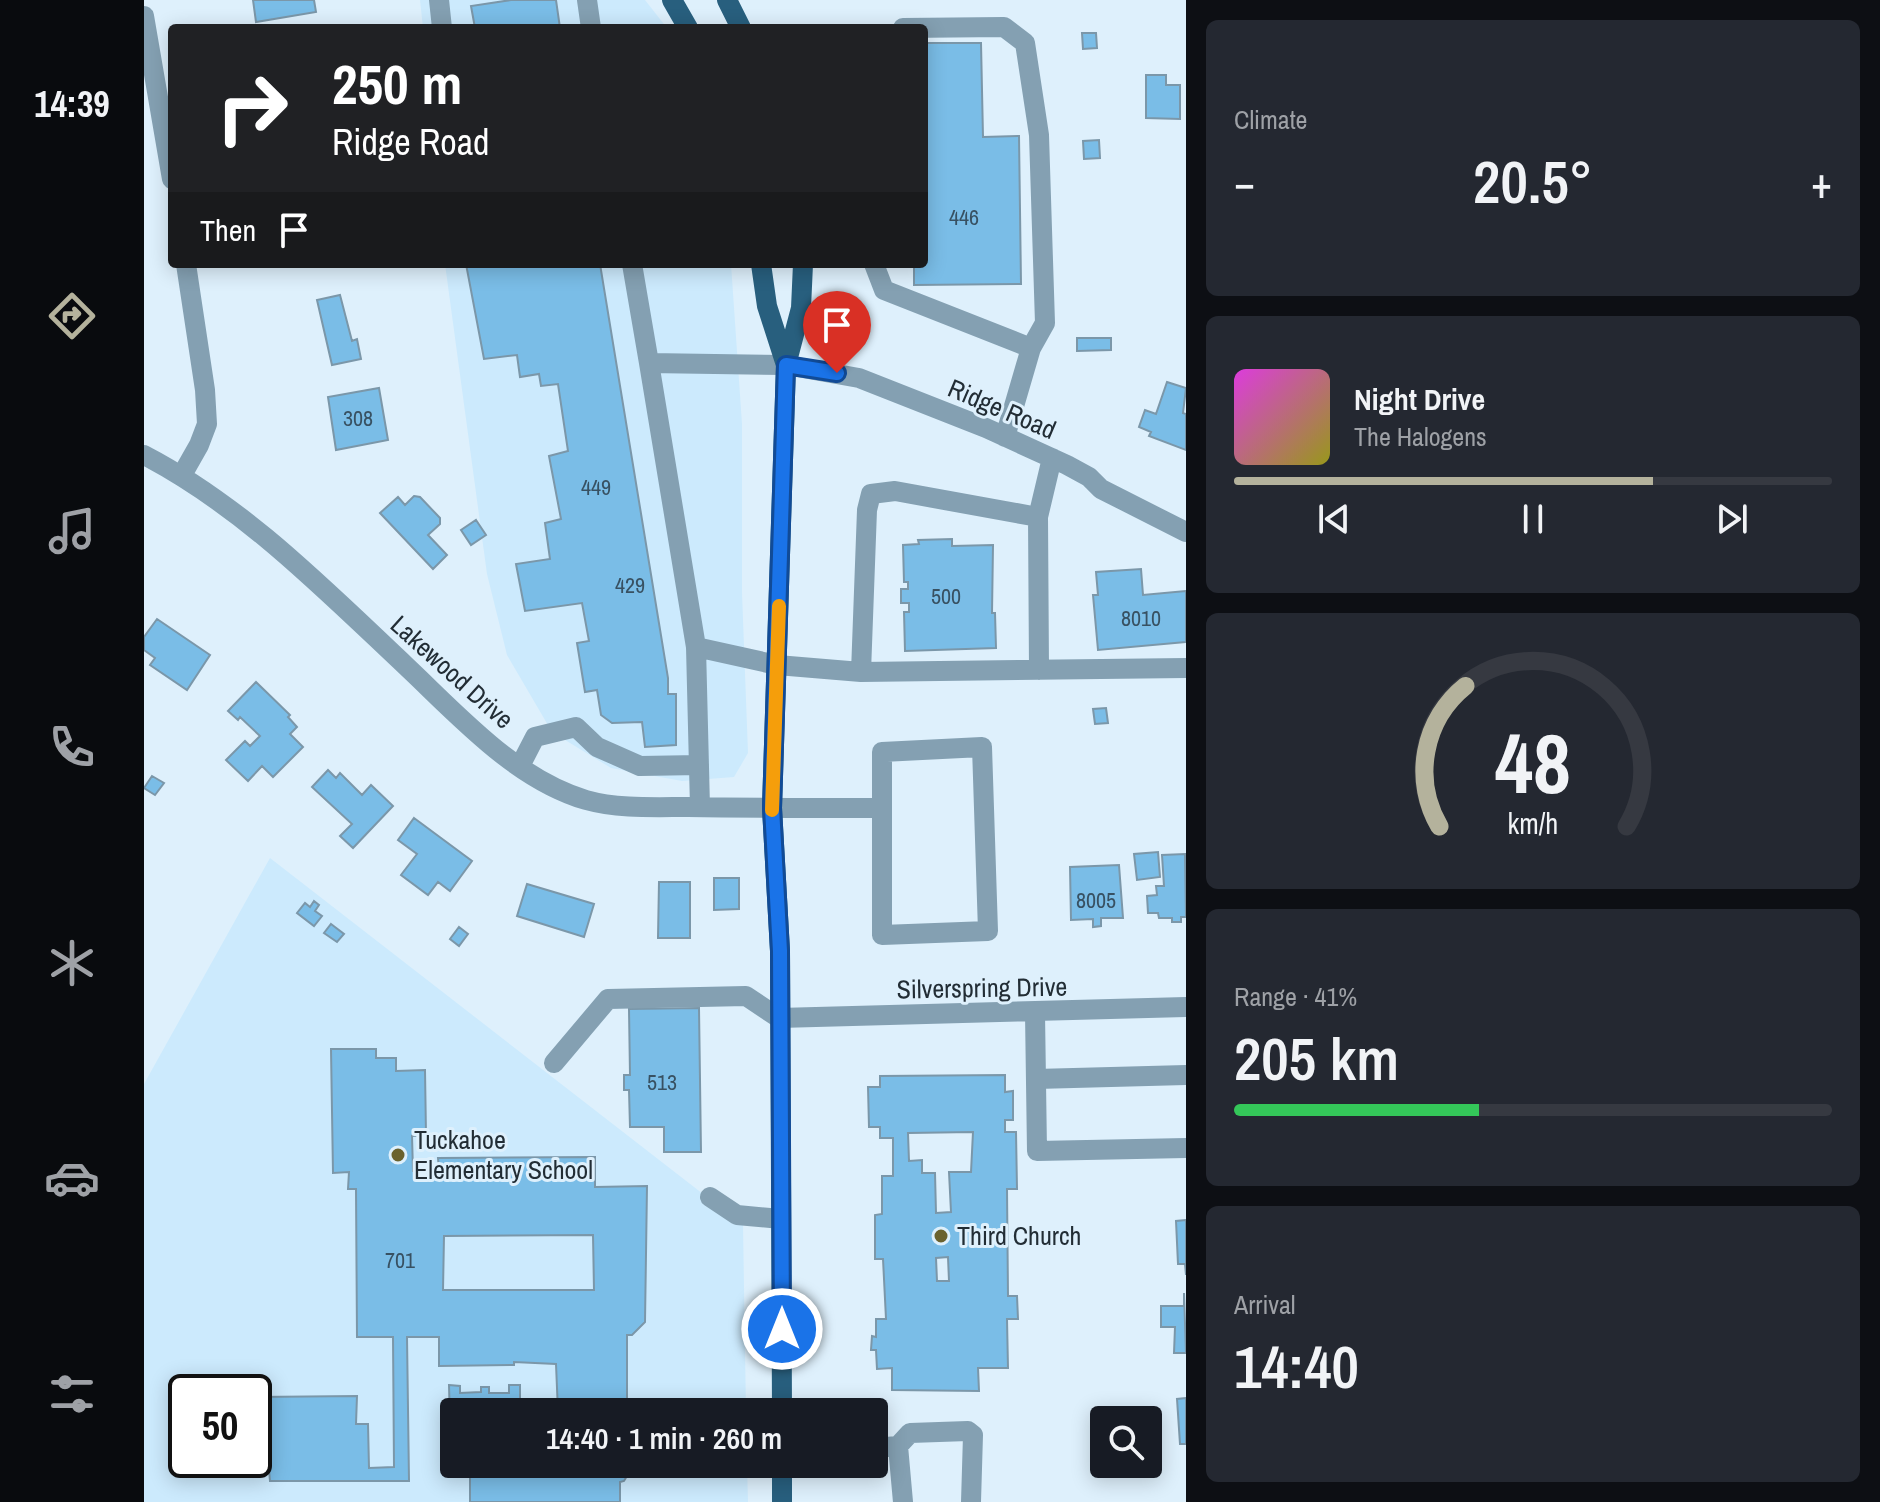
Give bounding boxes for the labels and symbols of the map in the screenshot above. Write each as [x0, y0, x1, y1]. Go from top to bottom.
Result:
house number: 446 [949, 202, 979, 232]
pin [803, 291, 871, 373]
street label: Ridge Road [943, 370, 1061, 447]
house number: 308 [343, 403, 373, 433]
house number: 449 [581, 472, 611, 502]
house number: 429 [615, 570, 645, 600]
house number: 500 [931, 581, 961, 611]
house number: 8010 [1121, 603, 1161, 633]
street label: Lakewood Drive [383, 607, 521, 736]
house number: 8005 [1076, 885, 1116, 915]
street label: Silverspring Drive [896, 969, 1068, 1006]
house number: 513 [647, 1067, 677, 1097]
place label: Tuckahoe Elementary School [414, 1122, 593, 1187]
marker: Tuckahoe Elementary School [389, 1146, 407, 1164]
place label: Third Church [957, 1218, 1081, 1253]
marker: Third Church [932, 1227, 950, 1245]
house number: 701 [385, 1245, 415, 1275]
position arrow [740, 1287, 824, 1371]
speed limit sign: 50 [168, 1374, 272, 1478]

